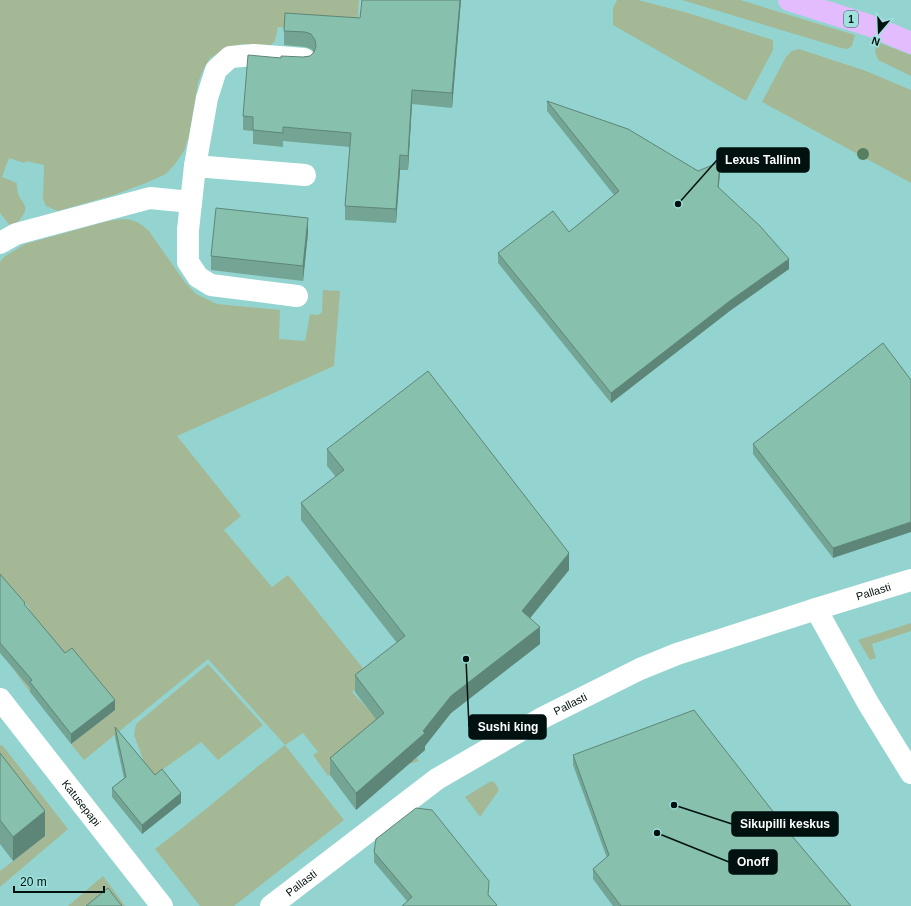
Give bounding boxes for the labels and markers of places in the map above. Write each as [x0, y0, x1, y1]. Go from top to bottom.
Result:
callout: Lexus Tallinn [717, 148, 809, 172]
callout: Sushi king [469, 715, 546, 739]
callout: Sikupilli keskus [732, 812, 838, 836]
callout: Onoff [729, 850, 777, 874]

